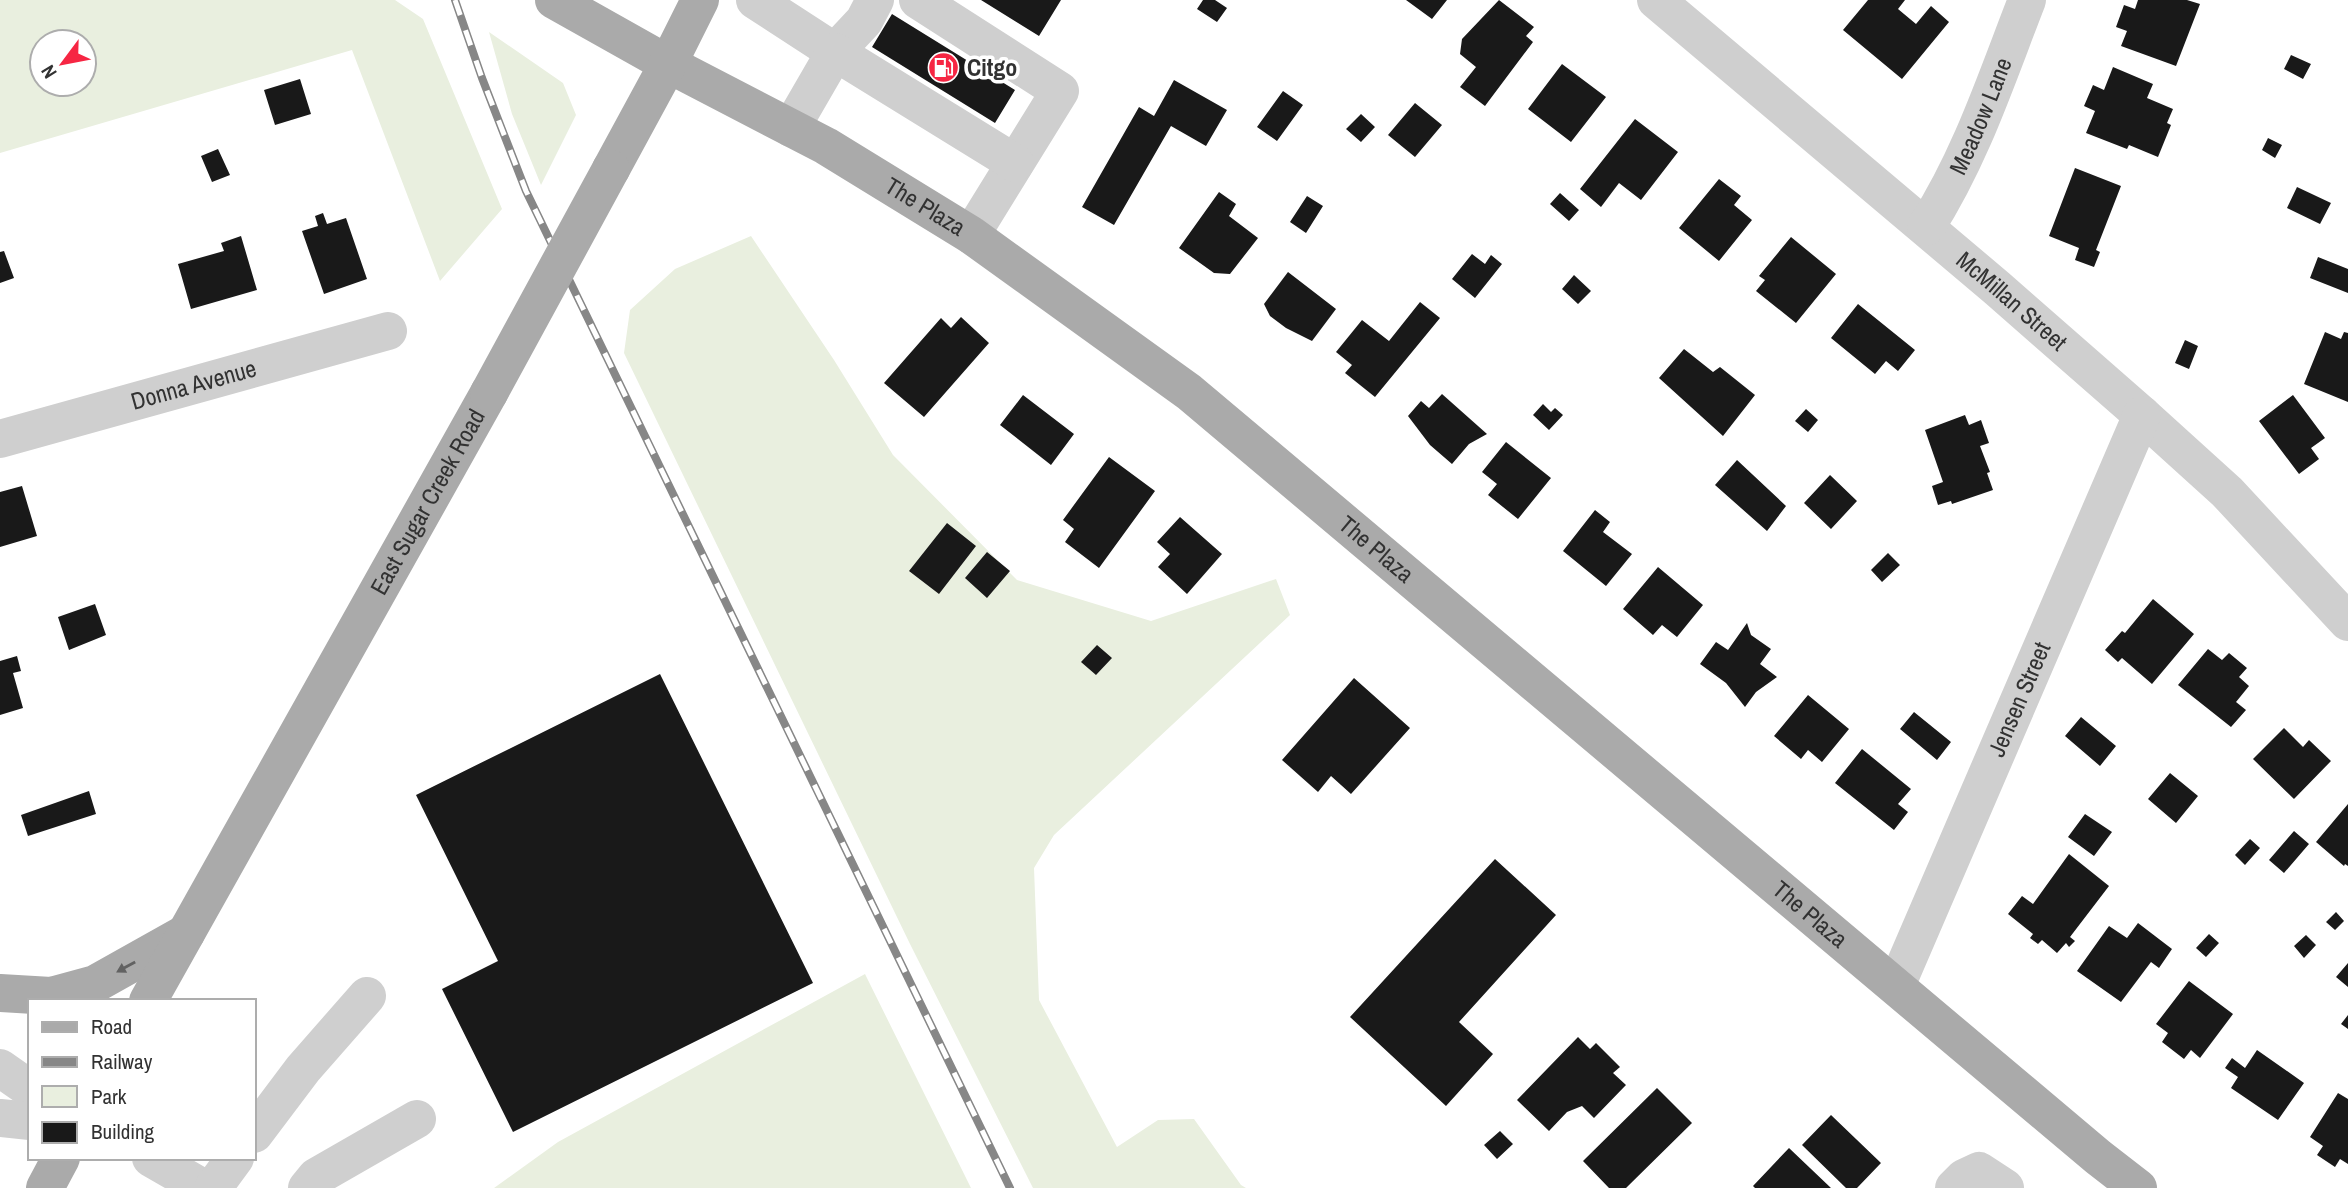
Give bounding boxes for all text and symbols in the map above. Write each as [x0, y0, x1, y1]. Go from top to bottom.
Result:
north arrow [28, 28, 98, 98]
fuel station icon: Citgo [927, 51, 961, 85]
place label: Citgo [967, 51, 1017, 83]
street label: Meadow Lane [1941, 53, 2019, 179]
text: N [35, 60, 63, 84]
street label: The Plaza [879, 169, 972, 243]
street label: McMillan Street [1950, 244, 2075, 358]
street label: Donna Avenue [127, 351, 260, 417]
street label: East Sugar Creek Road [362, 403, 492, 600]
street label: The Plaza [1332, 508, 1421, 589]
street label: Jensen Street [1980, 636, 2057, 761]
street label: The Plaza [1766, 873, 1855, 955]
one-way arrow [117, 961, 136, 973]
legend [28, 999, 256, 1160]
text: Road [91, 1012, 132, 1041]
text: Railway [91, 1047, 153, 1076]
text: Park [91, 1082, 127, 1111]
text: Building [91, 1117, 155, 1146]

